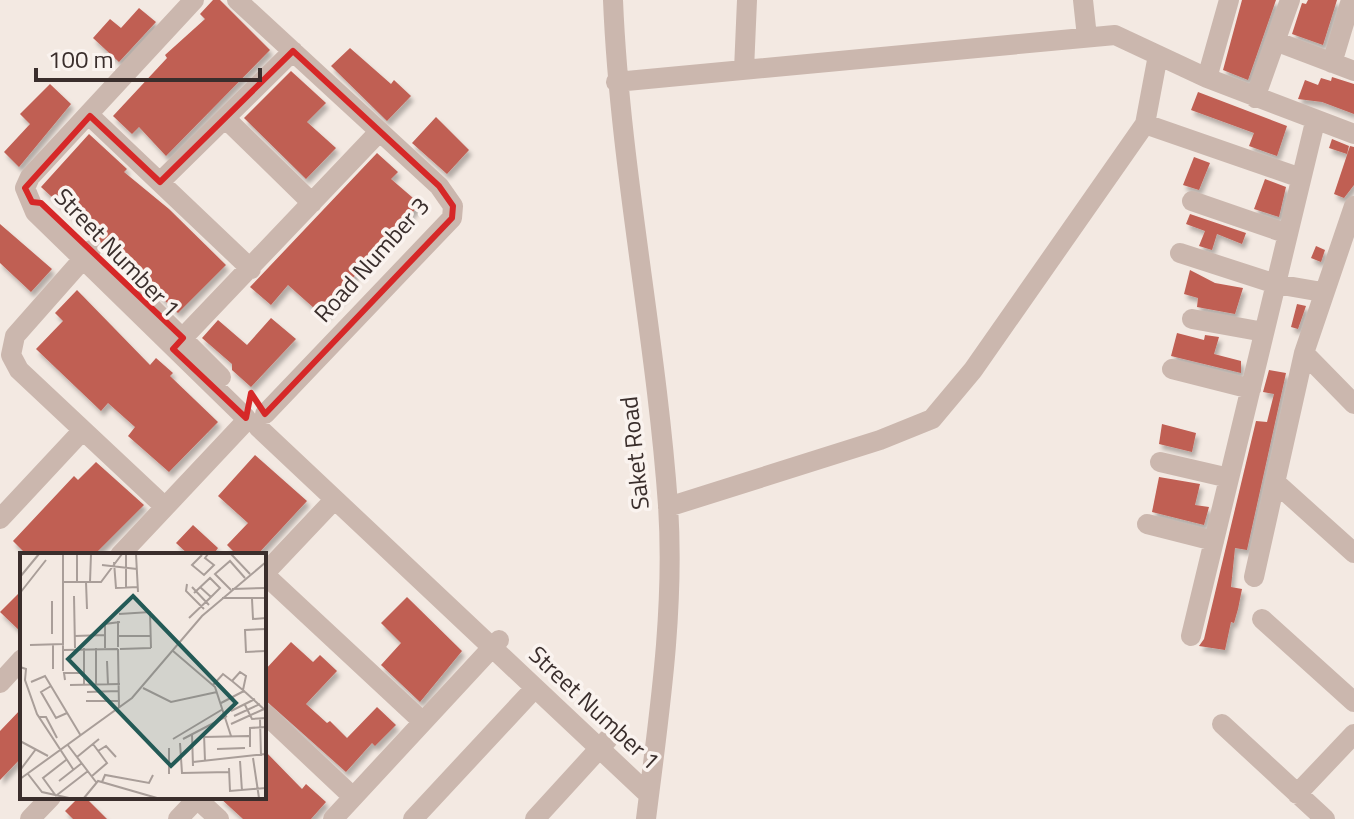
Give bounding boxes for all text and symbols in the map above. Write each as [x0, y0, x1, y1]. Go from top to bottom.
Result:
scale bar [36, 32, 260, 82]
text: 100 m [48, 41, 114, 77]
street label: Street Number 1 [46, 179, 189, 325]
street label: Road Number 3 [305, 189, 438, 330]
street label: Saket Road [610, 395, 658, 512]
inset map [20, 553, 266, 799]
street label: Street Number 1 [521, 637, 668, 778]

